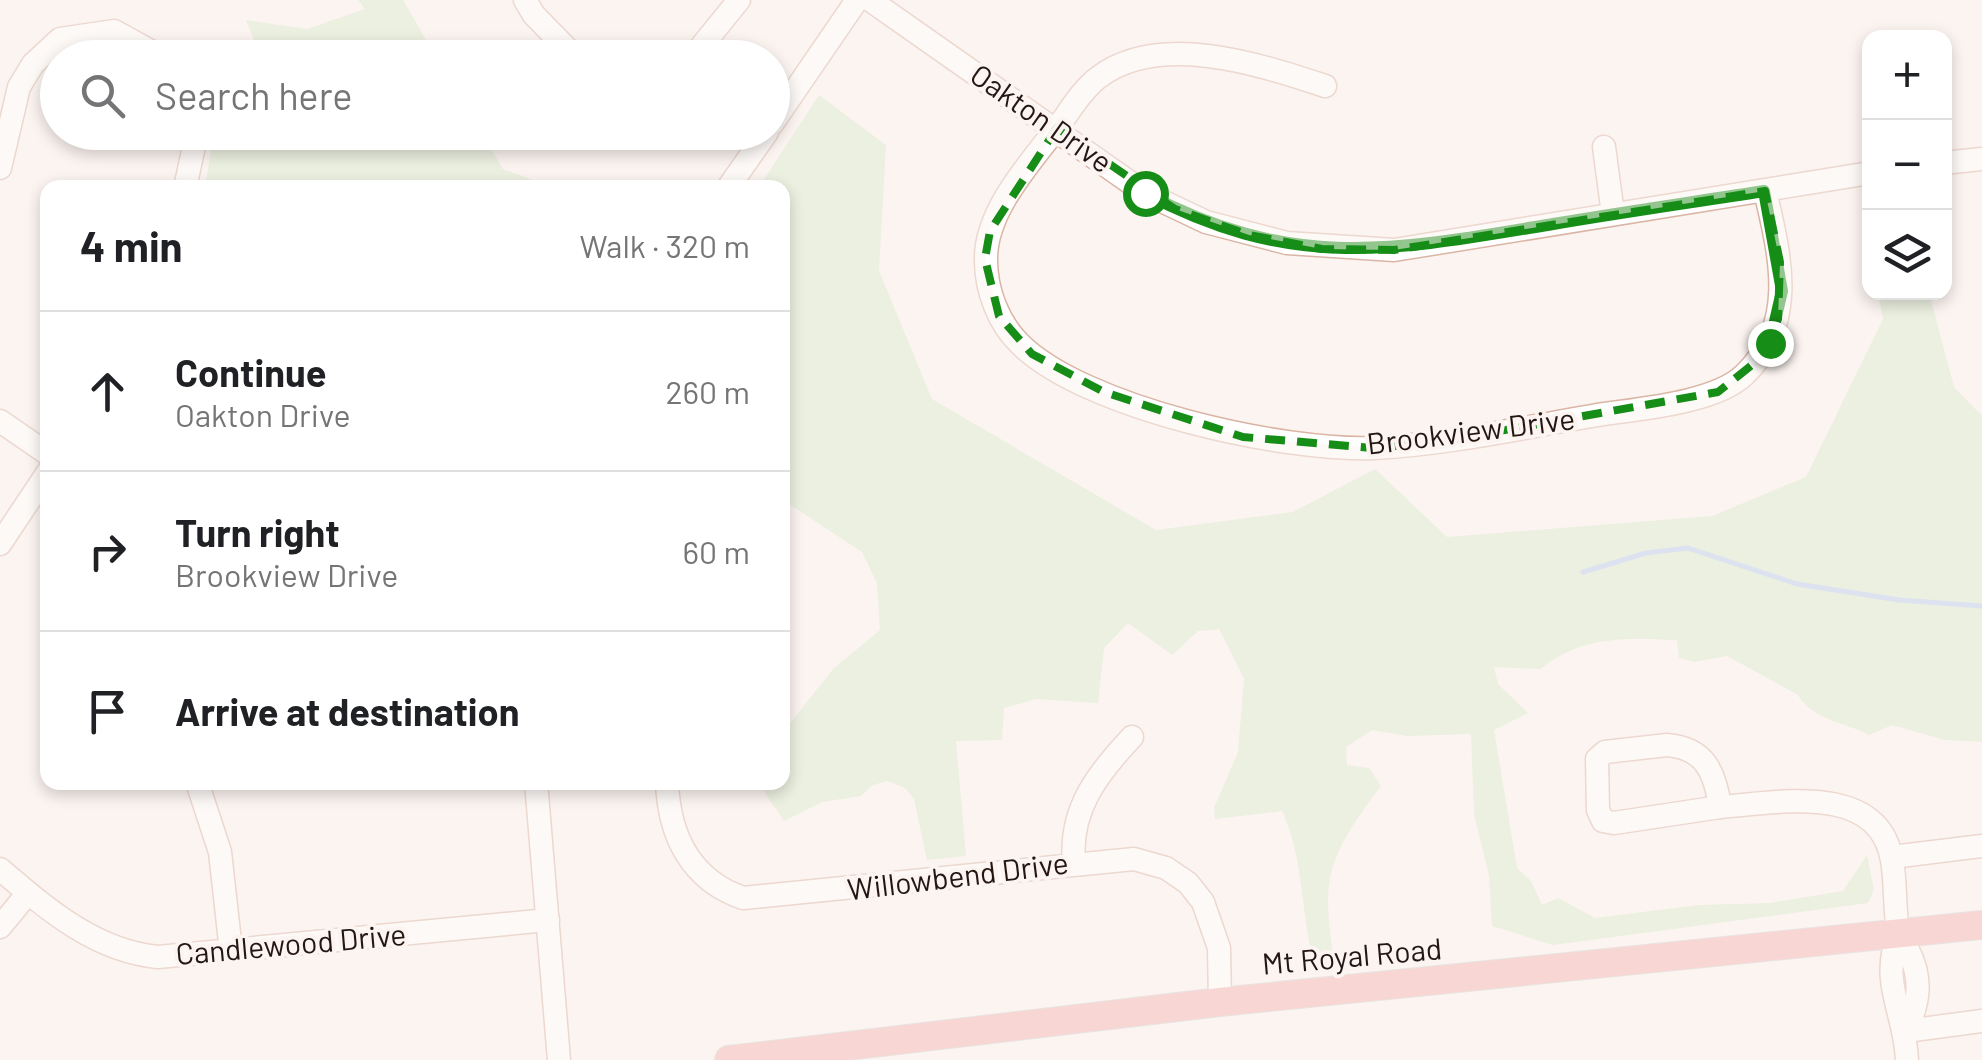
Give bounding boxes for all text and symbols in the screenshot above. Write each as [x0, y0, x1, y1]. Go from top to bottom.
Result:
map controls [1862, 30, 1952, 300]
button: + [1862, 30, 1952, 120]
search box [40, 40, 790, 150]
street label: Oakton Drive [964, 55, 1120, 179]
icon: search [75, 68, 130, 123]
text: Search here [155, 72, 353, 118]
button: − [1862, 120, 1952, 210]
route start [1123, 171, 1169, 217]
button: layers [1862, 210, 1952, 300]
text: 4 min [80, 220, 183, 270]
text: Walk · 320 m [580, 226, 750, 264]
route end [1748, 321, 1794, 367]
text: Continue [175, 349, 326, 395]
icon: ahead [80, 364, 135, 419]
text: 260 m [665, 372, 750, 410]
text: Oakton Drive [175, 395, 351, 433]
street label: Brookview Drive [1365, 399, 1577, 461]
text: Turn right [175, 509, 340, 555]
icon: right [80, 524, 135, 579]
text: 60 m [683, 532, 750, 570]
text: Brookview Drive [175, 555, 398, 593]
icon: arrive [80, 684, 135, 739]
text: Arrive at destination [175, 688, 520, 734]
street label: Willowbend Drive [845, 844, 1070, 906]
street label: Candlewood Drive [174, 915, 408, 971]
street label: Mt Royal Road [1260, 929, 1443, 981]

